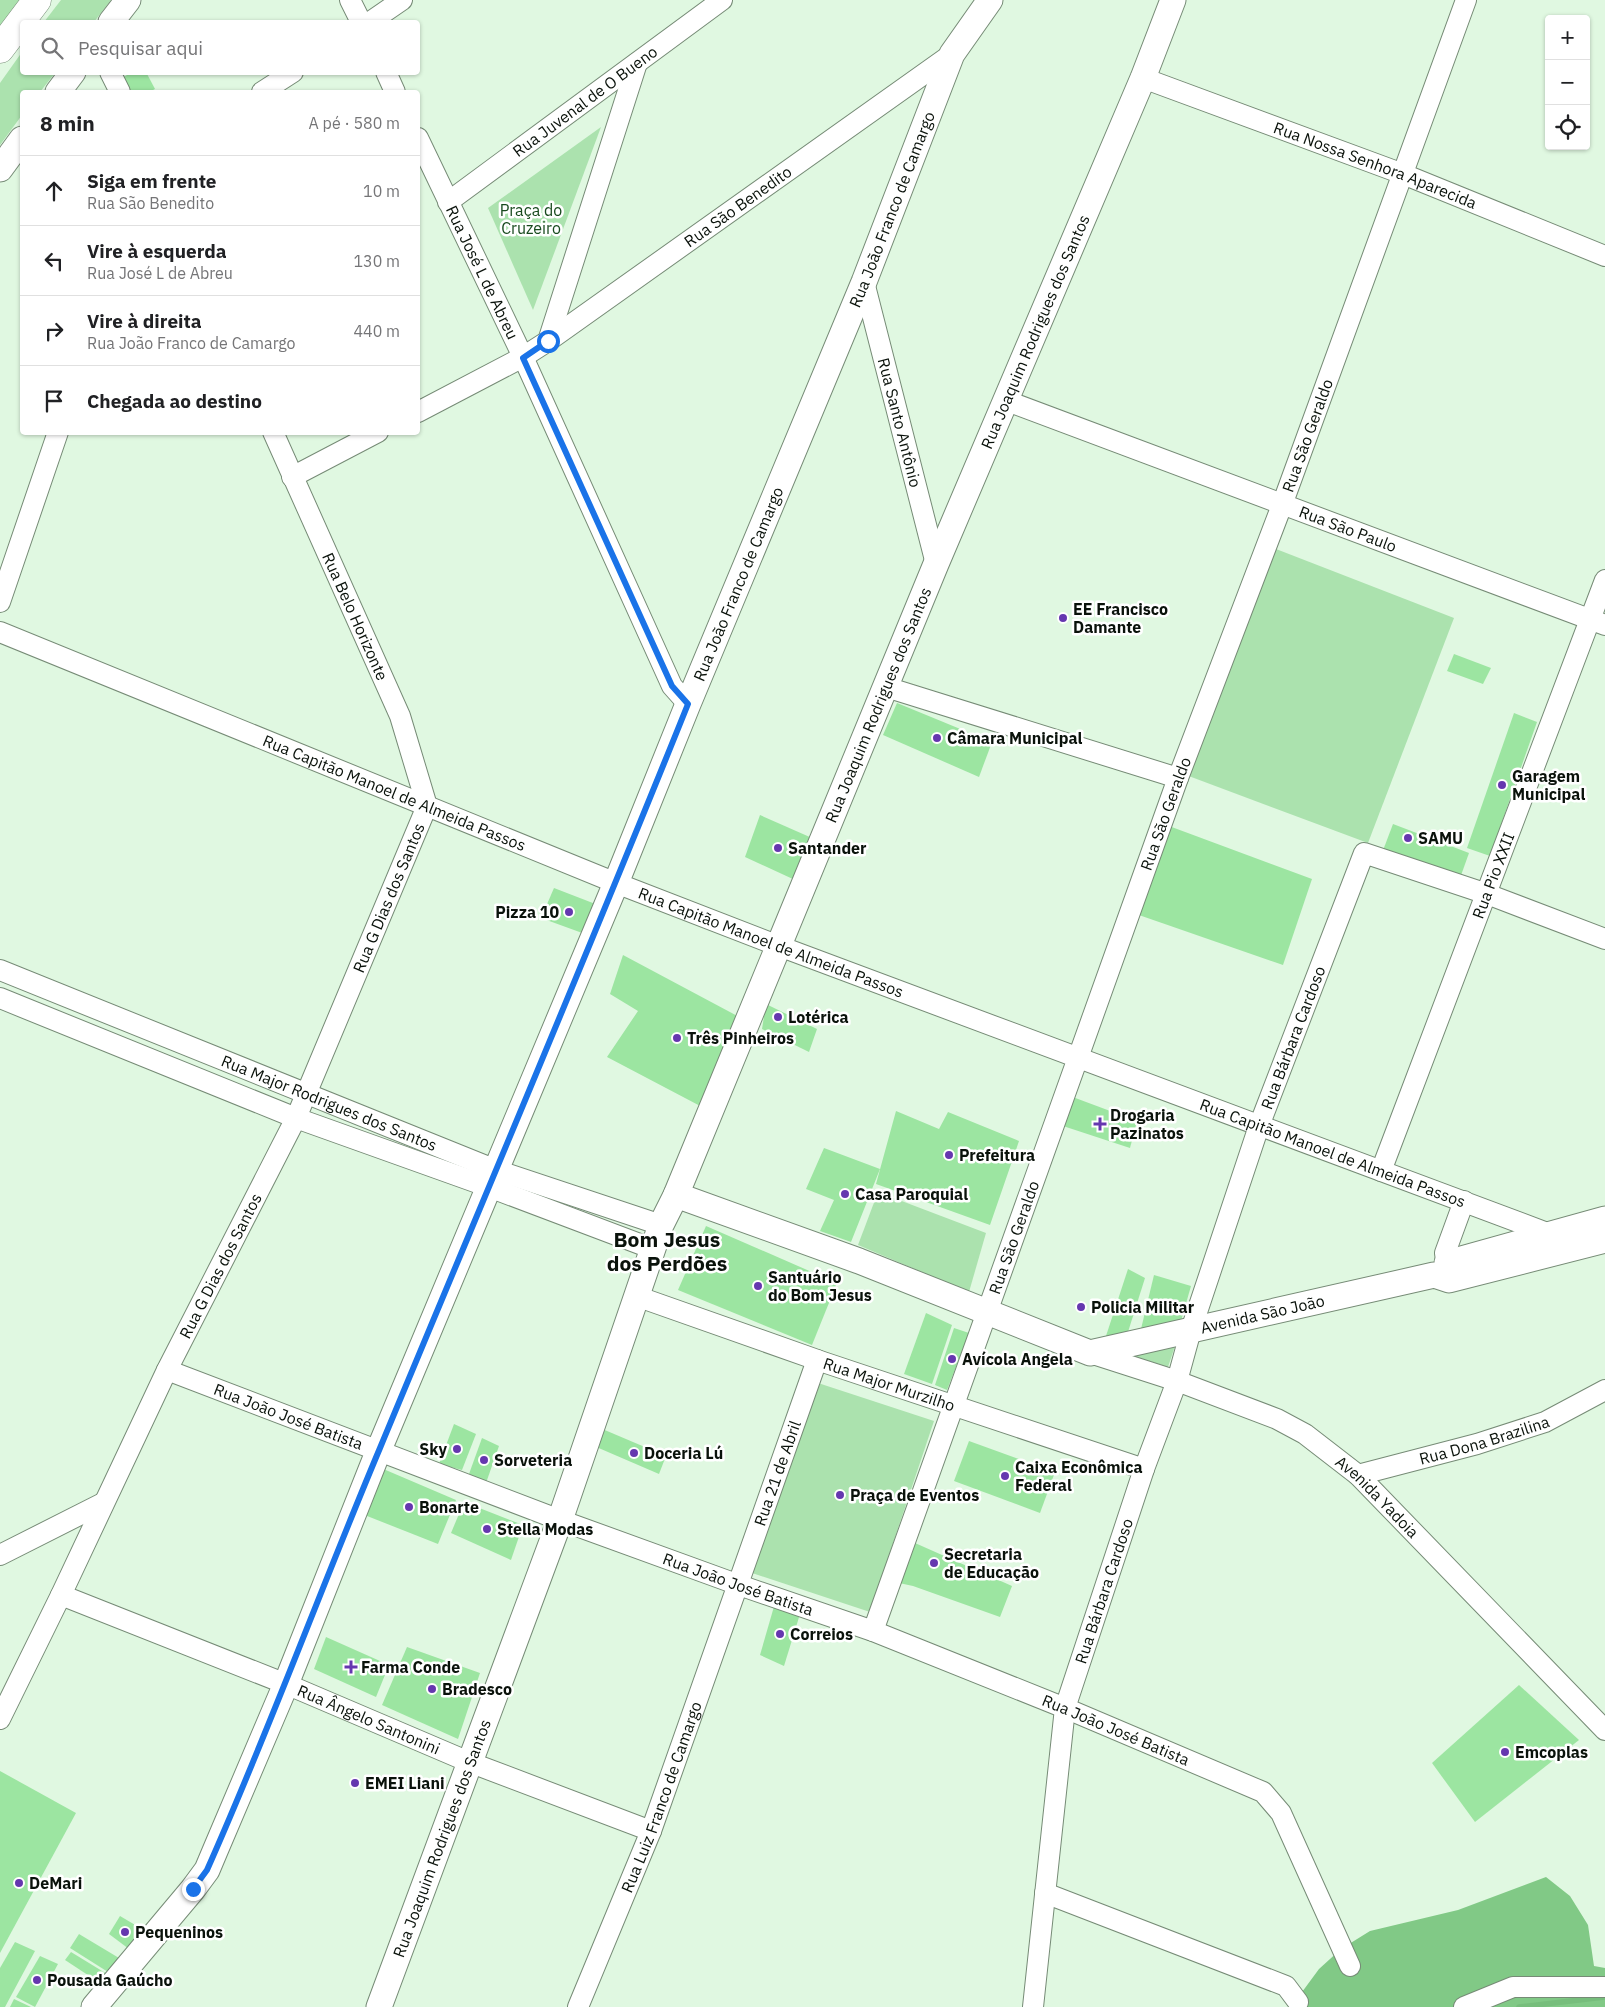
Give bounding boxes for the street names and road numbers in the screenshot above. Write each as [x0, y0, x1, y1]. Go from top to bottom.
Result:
street label: Rua Juvenal de O Bueno [509, 41, 661, 161]
street label: Rua João Franco de Camargo [845, 109, 939, 310]
street label: Rua Nossa Senhora Aparecida [1271, 117, 1480, 213]
street label: Rua São Benedito [680, 161, 795, 251]
street label: Rua José L de Abreu [442, 202, 523, 343]
street label: Rua Joaquim Rodrigues dos Santos [976, 211, 1094, 452]
street label: Rua Santo Antônio [874, 356, 926, 489]
street label: Rua São Geraldo [1278, 376, 1337, 495]
street label: Rua João Franco de Camargo [689, 484, 787, 684]
street label: Rua São Paulo [1296, 501, 1400, 556]
street label: Rua Belo Horizonte [318, 549, 393, 684]
street label: Rua Joaquim Rodrigues dos Santos [821, 584, 935, 825]
street label: Rua Capitão Manoel de Almeida Passos [260, 730, 529, 855]
street label: Rua São Geraldo [1136, 754, 1195, 873]
street label: Rua G Dias dos Santos [348, 820, 429, 976]
street label: Rua Pio XXII [1468, 830, 1518, 921]
street label: Rua Capitão Manoel de Almeida Passos [635, 883, 906, 1002]
street label: Rua Bárbara Cardoso [1256, 963, 1330, 1112]
street label: Rua Major Rodrigues dos Santos [218, 1050, 440, 1155]
street label: Rua Capitão Manoel de Almeida Passos [1197, 1094, 1468, 1212]
street label: Rua São Geraldo [984, 1178, 1043, 1297]
street label: Rua G Dias dos Santos [175, 1190, 266, 1342]
street label: Avenida São João [1199, 1290, 1326, 1338]
street label: Rua Major Murzilho [821, 1353, 958, 1415]
street label: Rua João José Batista [211, 1379, 366, 1454]
street label: Rua Dona Brazilina [1417, 1411, 1552, 1469]
street label: Rua 21 de Abril [749, 1418, 805, 1528]
street label: Avenida Yadoia [1331, 1451, 1424, 1542]
street label: Rua Bárbara Cardoso [1070, 1516, 1137, 1666]
street label: Rua João José Batista [660, 1548, 816, 1620]
street label: Rua Ângelo Santonini [295, 1680, 443, 1758]
street label: Rua João José Batista [1039, 1690, 1193, 1770]
street label: Rua Luiz Franco de Camargo [617, 1699, 706, 1896]
street label: Rua Joaquim Rodrigues dos Santos [388, 1716, 495, 1960]

